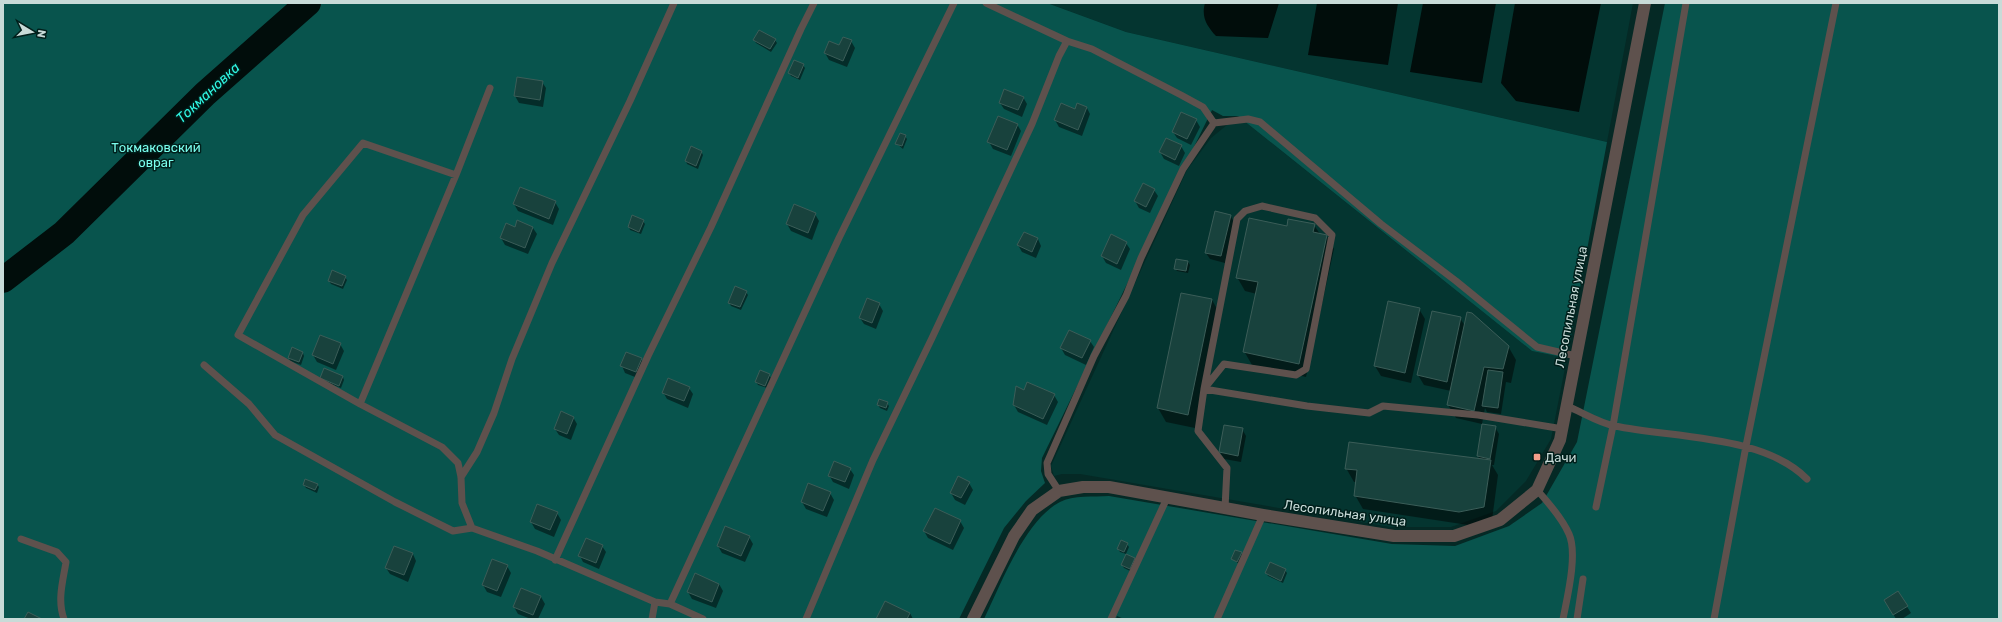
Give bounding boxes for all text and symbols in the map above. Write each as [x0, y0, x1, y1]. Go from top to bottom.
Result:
north arrow [12, 12, 52, 52]
text: N [34, 29, 48, 39]
water label: Токмановка [173, 59, 243, 127]
park label: Токмаковский овраг [111, 140, 201, 170]
street label: Лесопильная улица [1552, 245, 1590, 369]
place label: Дачи [1545, 450, 1576, 465]
marker: Дачи [1532, 452, 1542, 462]
street label: Лесопильная улица [1283, 497, 1407, 529]

